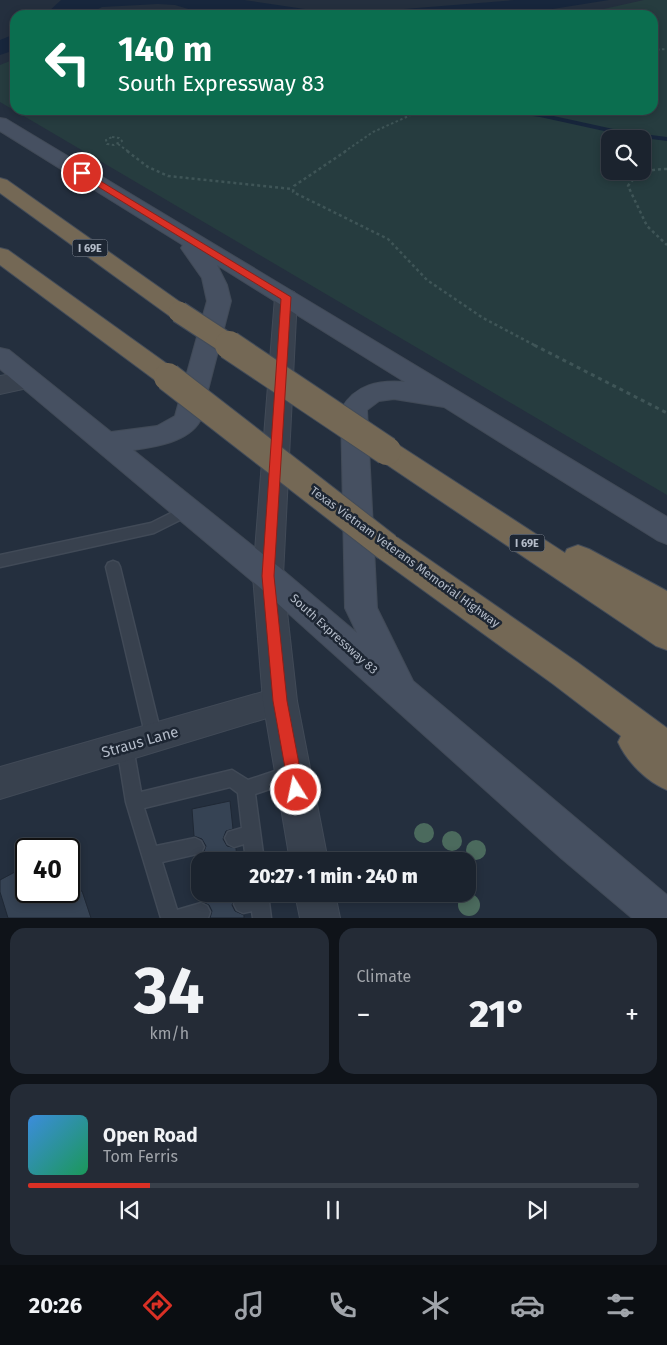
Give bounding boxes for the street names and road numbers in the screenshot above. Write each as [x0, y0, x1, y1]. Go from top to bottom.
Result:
road number: I 69E [72, 240, 108, 256]
street label: Texas Vietnam Veterans Memorial Highway [308, 484, 503, 631]
road number: I 69E [510, 534, 544, 552]
street label: South Expressway 83 [287, 591, 381, 677]
street label: Straus Lane [99, 722, 181, 762]

